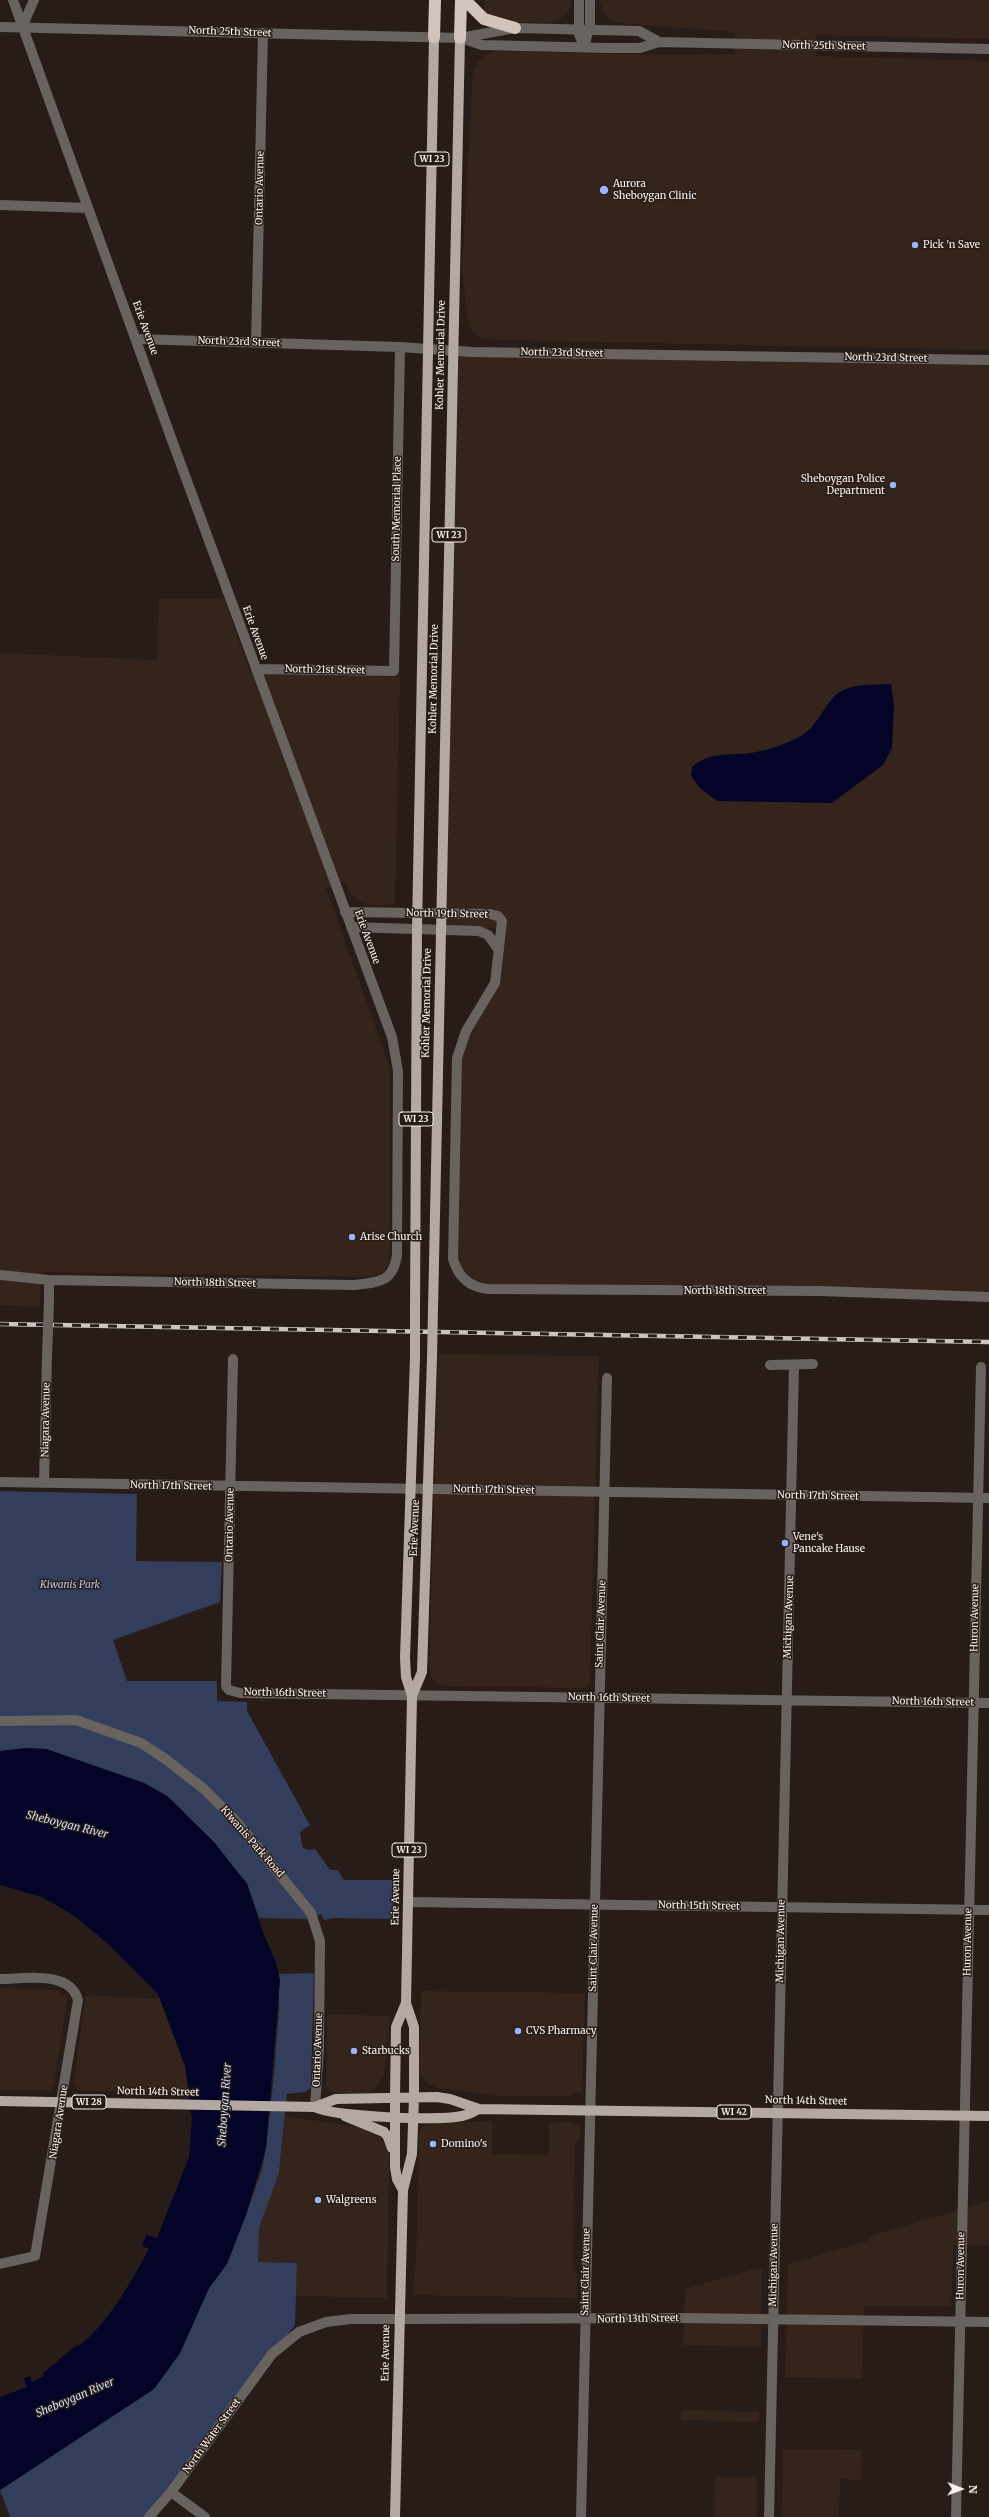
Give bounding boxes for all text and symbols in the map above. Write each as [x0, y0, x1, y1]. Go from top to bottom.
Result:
street label: North 25th Street [188, 25, 272, 39]
street label: North 25th Street [782, 39, 866, 53]
street label: Ontario Avenue [253, 151, 267, 225]
road number: WI 23 [415, 152, 449, 166]
place label: Aurora Sheboygan Clinic [613, 178, 696, 202]
marker: Aurora Sheboygan Clinic [598, 184, 610, 196]
place label: Pick 'n Save [923, 239, 980, 251]
marker: Pick 'n Save [910, 240, 920, 250]
street label: Erie Avenue [130, 299, 160, 357]
street label: Kohler Memorial Drive [434, 300, 448, 410]
street label: North 23rd Street [197, 335, 281, 349]
street label: North 23rd Street [520, 346, 604, 360]
street label: North 23rd Street [844, 351, 928, 365]
street label: South Memorial Place [390, 456, 404, 562]
place label: Sheboygan Police Department [801, 473, 885, 496]
marker: Sheboygan Police Department [888, 480, 898, 490]
road number: WI 23 [432, 528, 466, 542]
street label: Erie Avenue [240, 604, 270, 662]
street label: Kohler Memorial Drive [427, 624, 441, 734]
street label: North 21st Street [285, 663, 365, 677]
street label: North 19th Street [406, 907, 488, 921]
street label: Erie Avenue [352, 908, 382, 966]
street label: Kohler Memorial Drive [420, 948, 434, 1058]
road number: WI 23 [399, 1112, 433, 1126]
place label: Arise Church [360, 1231, 422, 1243]
marker: Arise Church [347, 1232, 357, 1242]
street label: North 18th Street [174, 1276, 256, 1290]
street label: North 18th Street [684, 1285, 766, 1297]
street label: Niagara Avenue [39, 1382, 53, 1458]
street label: North 17th Street [130, 1479, 212, 1493]
street label: North 17th Street [453, 1483, 535, 1497]
street label: Ontario Avenue [223, 1488, 237, 1562]
street label: North 17th Street [777, 1489, 859, 1503]
street label: Erie Avenue [408, 1499, 422, 1557]
place label: Vene's Pancake Hause [793, 1531, 865, 1554]
marker: Vene's Pancake Hause [780, 1538, 790, 1548]
street label: Michigan Avenue [782, 1575, 796, 1659]
park label: Kiwanis Park [40, 1579, 100, 1591]
street label: Saint Clair Avenue [593, 1580, 609, 1668]
street label: Huron Avenue [968, 1584, 982, 1652]
street label: North 16th Street [244, 1686, 326, 1700]
street label: North 16th Street [568, 1691, 650, 1705]
street label: North 16th Street [892, 1695, 974, 1709]
street label: Kiwanis Park Road [218, 1804, 286, 1880]
water label: Sheboygan River [25, 1808, 109, 1842]
road number: WI 23 [392, 1843, 426, 1857]
street label: Erie Avenue [390, 1869, 402, 1925]
street label: North 15th Street [658, 1899, 740, 1913]
street label: Michigan Avenue [774, 1899, 788, 1983]
street label: Saint Clair Avenue [587, 1904, 601, 1992]
street label: Huron Avenue [961, 1908, 975, 1976]
street label: Ontario Avenue [311, 2013, 325, 2087]
place label: CVS Pharmacy [526, 2025, 597, 2037]
marker: CVS Pharmacy [513, 2026, 523, 2036]
place label: Starbucks [362, 2045, 410, 2057]
marker: Starbucks [349, 2046, 359, 2056]
water label: Sheboygan River [215, 2063, 235, 2147]
street label: Niagara Avenue [47, 2084, 71, 2160]
street label: North 14th Street [117, 2085, 199, 2099]
street label: North 14th Street [765, 2094, 847, 2108]
road number: WI 28 [72, 2095, 106, 2109]
road number: WI 42 [717, 2105, 751, 2119]
place label: Domino's [441, 2138, 487, 2150]
marker: Domino's [428, 2139, 438, 2149]
place label: Walgreens [326, 2194, 377, 2206]
marker: Walgreens [313, 2195, 323, 2205]
street label: Michigan Avenue [767, 2223, 781, 2307]
street label: Saint Clair Avenue [579, 2228, 593, 2316]
street label: Huron Avenue [954, 2232, 968, 2300]
street label: North 13th Street [597, 2312, 679, 2326]
street label: Erie Avenue [380, 2325, 392, 2381]
water label: Sheboygan River [34, 2376, 116, 2420]
street label: North Water Street [181, 2396, 243, 2476]
north arrow [941, 2469, 981, 2509]
text: N [966, 2485, 980, 2494]

